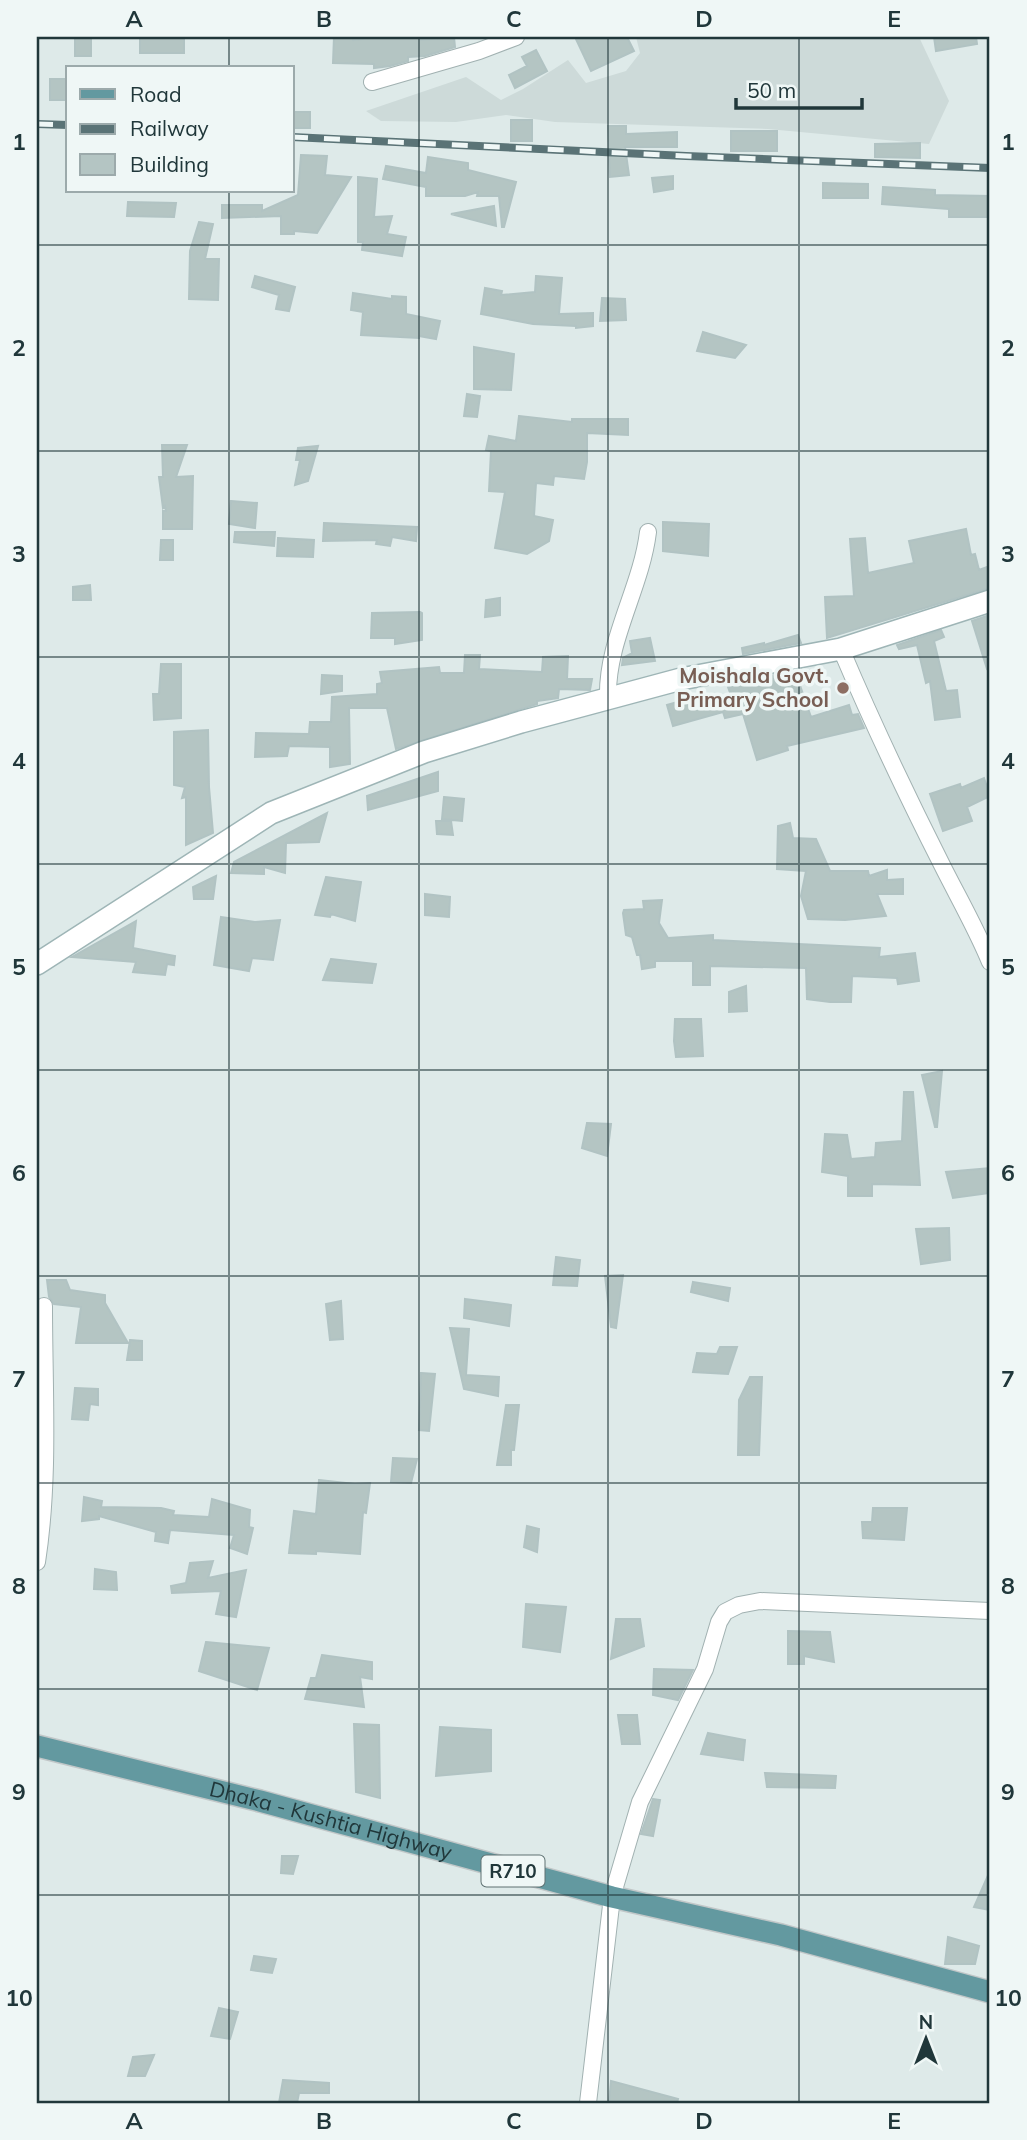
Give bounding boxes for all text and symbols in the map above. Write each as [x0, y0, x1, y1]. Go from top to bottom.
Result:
text: A [125, 4, 143, 33]
text: B [316, 4, 332, 33]
text: C [506, 4, 522, 33]
text: D [695, 4, 713, 33]
text: E [887, 4, 901, 33]
legend [66, 66, 294, 192]
scale bar [736, 66, 862, 110]
text: 50 m [747, 77, 796, 103]
text: Road [130, 81, 181, 107]
text: Railway [130, 115, 209, 141]
text: 1 [12, 127, 26, 156]
text: 1 [1001, 127, 1015, 156]
text: Building [130, 151, 209, 177]
text: 2 [12, 333, 26, 362]
text: 2 [1001, 333, 1015, 362]
text: 3 [12, 539, 26, 568]
text: 3 [1001, 539, 1015, 568]
place label: Moishala Govt. Primary School [676, 662, 829, 712]
marker: Moishala Govt. Primary School [835, 680, 851, 696]
text: 4 [12, 746, 26, 775]
text: 4 [1001, 746, 1015, 775]
text: 5 [12, 952, 26, 981]
text: 5 [1001, 952, 1015, 981]
text: 6 [12, 1158, 26, 1187]
text: 6 [1001, 1158, 1015, 1187]
text: 7 [12, 1364, 26, 1393]
text: 7 [1001, 1364, 1015, 1393]
text: 8 [12, 1571, 26, 1600]
text: 8 [1001, 1571, 1015, 1600]
street label: Dhaka - Kushtia Highway [207, 1775, 455, 1865]
text: 9 [12, 1777, 26, 1806]
text: 9 [1001, 1777, 1015, 1806]
road number: R710 [482, 1856, 544, 1886]
text: 10 [5, 1983, 33, 2012]
text: 10 [994, 1983, 1022, 2012]
north arrow [890, 2004, 960, 2074]
text: N [919, 2010, 933, 2034]
text: A [125, 2106, 143, 2135]
text: B [316, 2106, 332, 2135]
text: C [506, 2106, 522, 2135]
text: D [695, 2106, 713, 2135]
text: E [887, 2106, 901, 2135]

